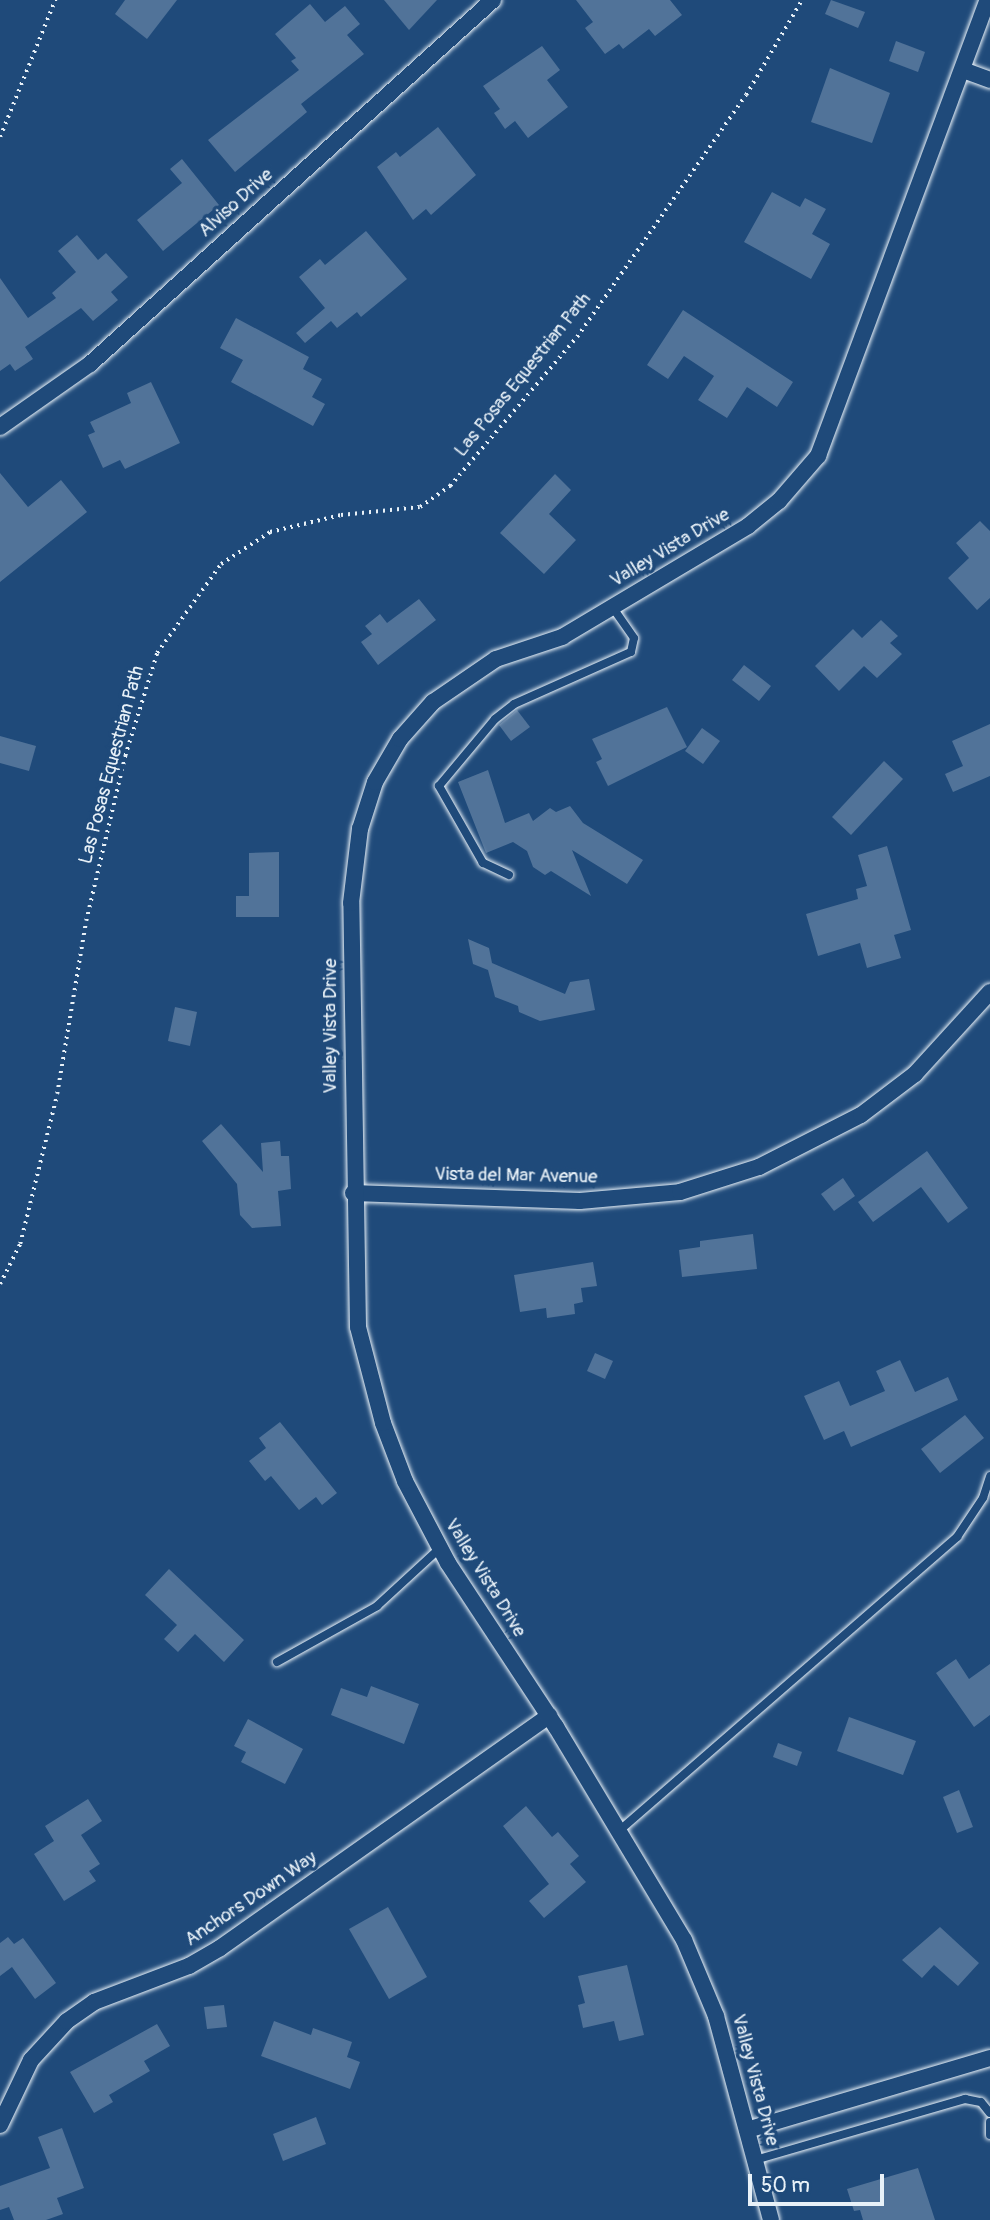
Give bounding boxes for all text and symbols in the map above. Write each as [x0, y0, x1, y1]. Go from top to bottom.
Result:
street label: Alviso Drive [194, 164, 278, 242]
street label: Las Posas Equestrian Path [450, 288, 596, 462]
street label: Valley Vista Drive [606, 503, 734, 593]
street label: Las Posas Equestrian Path [75, 663, 149, 867]
street label: Valley Vista Drive [320, 958, 342, 1094]
street label: Vista del Mar Avenue [434, 1163, 598, 1189]
street label: Valley Vista Drive [439, 1515, 531, 1641]
street label: Anchors Down Way [181, 1846, 321, 1952]
street label: Valley Vista Drive [726, 2012, 784, 2148]
scale bar [752, 2160, 888, 2204]
text: 50 m [761, 2172, 810, 2199]

